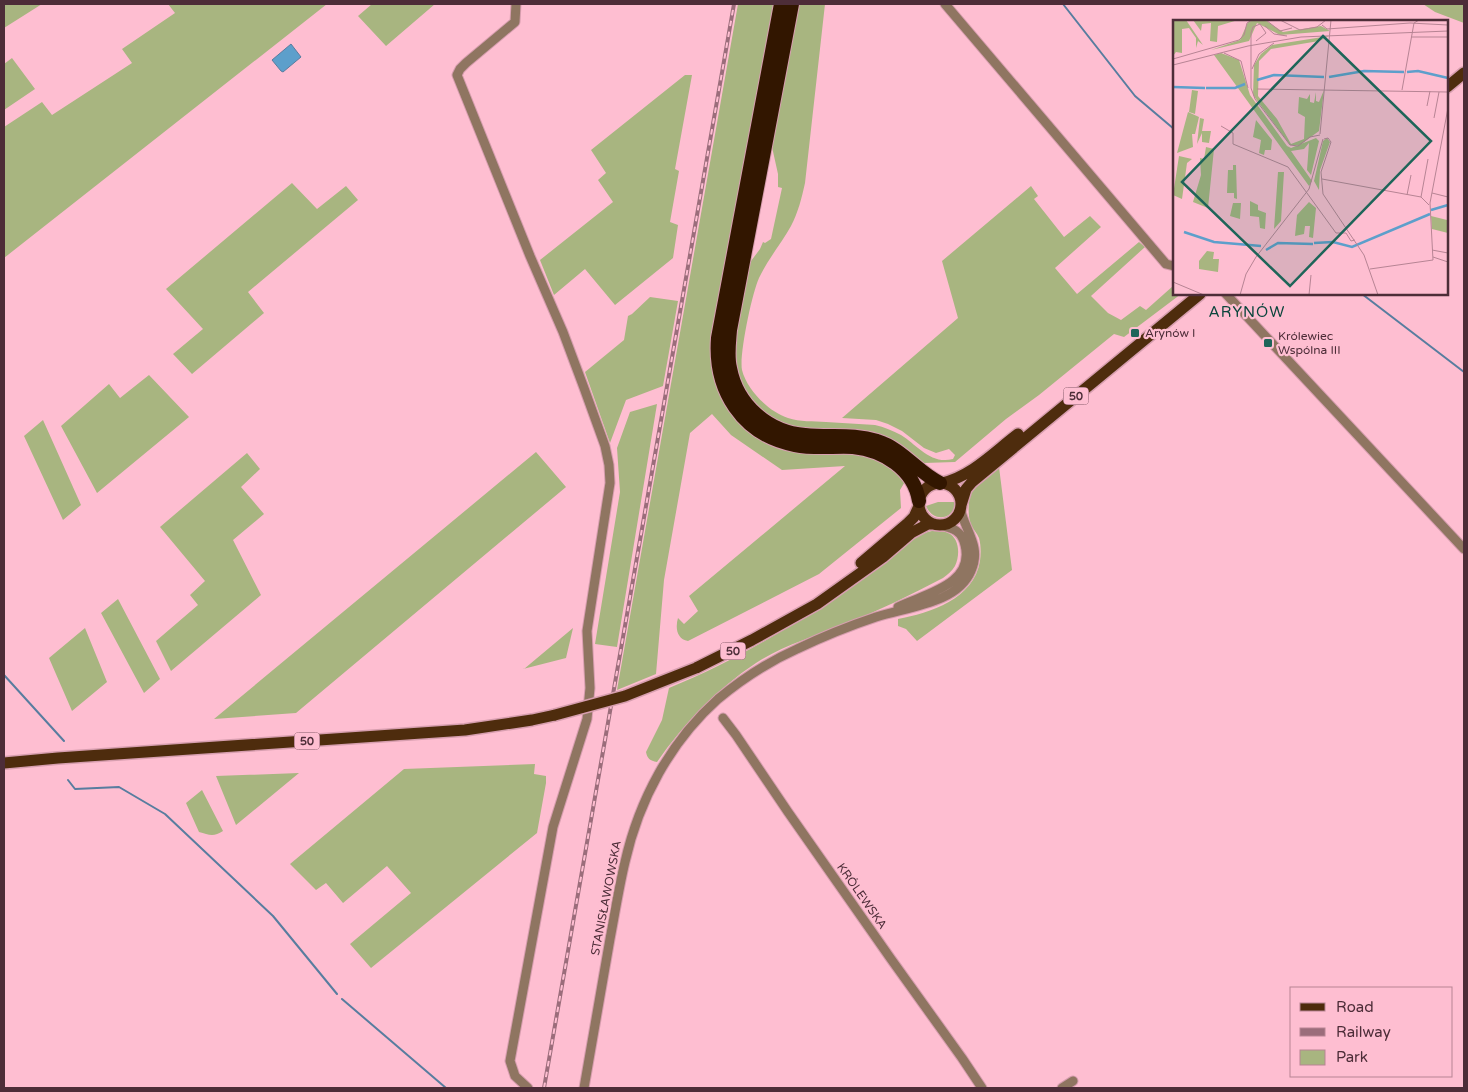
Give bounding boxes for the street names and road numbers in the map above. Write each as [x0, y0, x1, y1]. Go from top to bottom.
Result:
road number: 50 [1064, 388, 1088, 404]
road number: 50 [720, 642, 746, 659]
road number: 50 [294, 732, 320, 749]
street label: STANISŁAWOWSKA [588, 839, 624, 957]
street label: KRÓLEWSKA [834, 860, 890, 932]

